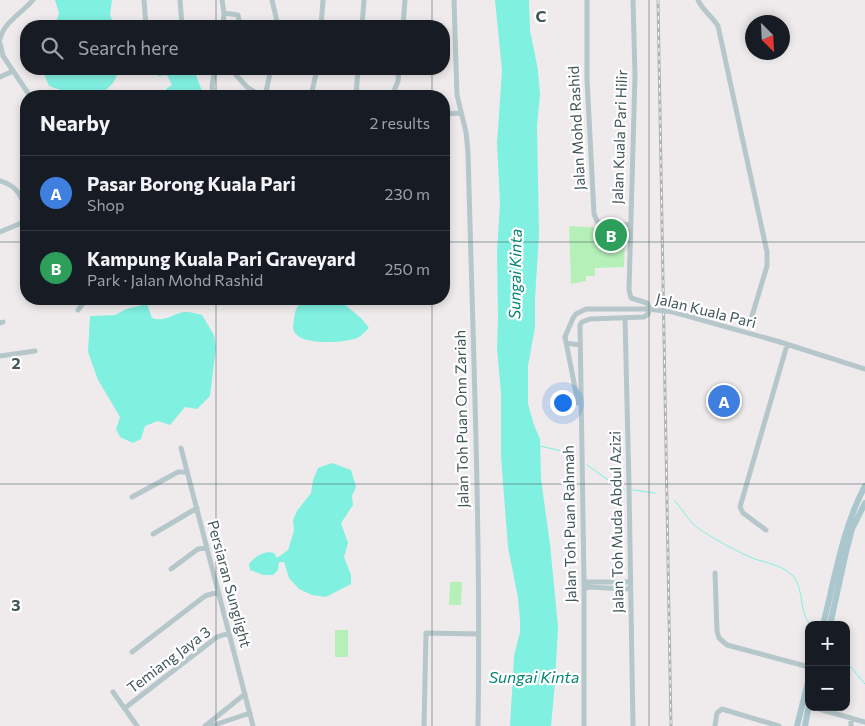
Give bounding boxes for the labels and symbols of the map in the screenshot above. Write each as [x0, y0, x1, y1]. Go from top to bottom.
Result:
text: C [536, 6, 547, 25]
north arrow [745, 15, 790, 60]
street label: Jalan Mohd Rashid [564, 65, 588, 191]
street label: Jalan Kuala Pari Hilir [608, 69, 630, 205]
pin: B [595, 216, 627, 254]
water label: Sungai Kinta [504, 229, 525, 319]
street label: Jalan Kuala Pari [654, 289, 758, 331]
street label: Jalan Toh Puan Onn Zariah [450, 330, 472, 508]
text: 2 [11, 353, 21, 372]
pin: A [708, 382, 740, 420]
your location [550, 390, 576, 416]
street label: Jalan Toh Muda Abdul Azizi [605, 431, 627, 613]
street label: Jalan Toh Puan Rahmah [559, 445, 579, 603]
street label: Persiaran Sunglight [204, 518, 256, 649]
text: 3 [11, 595, 21, 614]
street label: Temiang Jaya 3 [123, 622, 214, 696]
water label: Sungai Kinta [489, 667, 579, 686]

